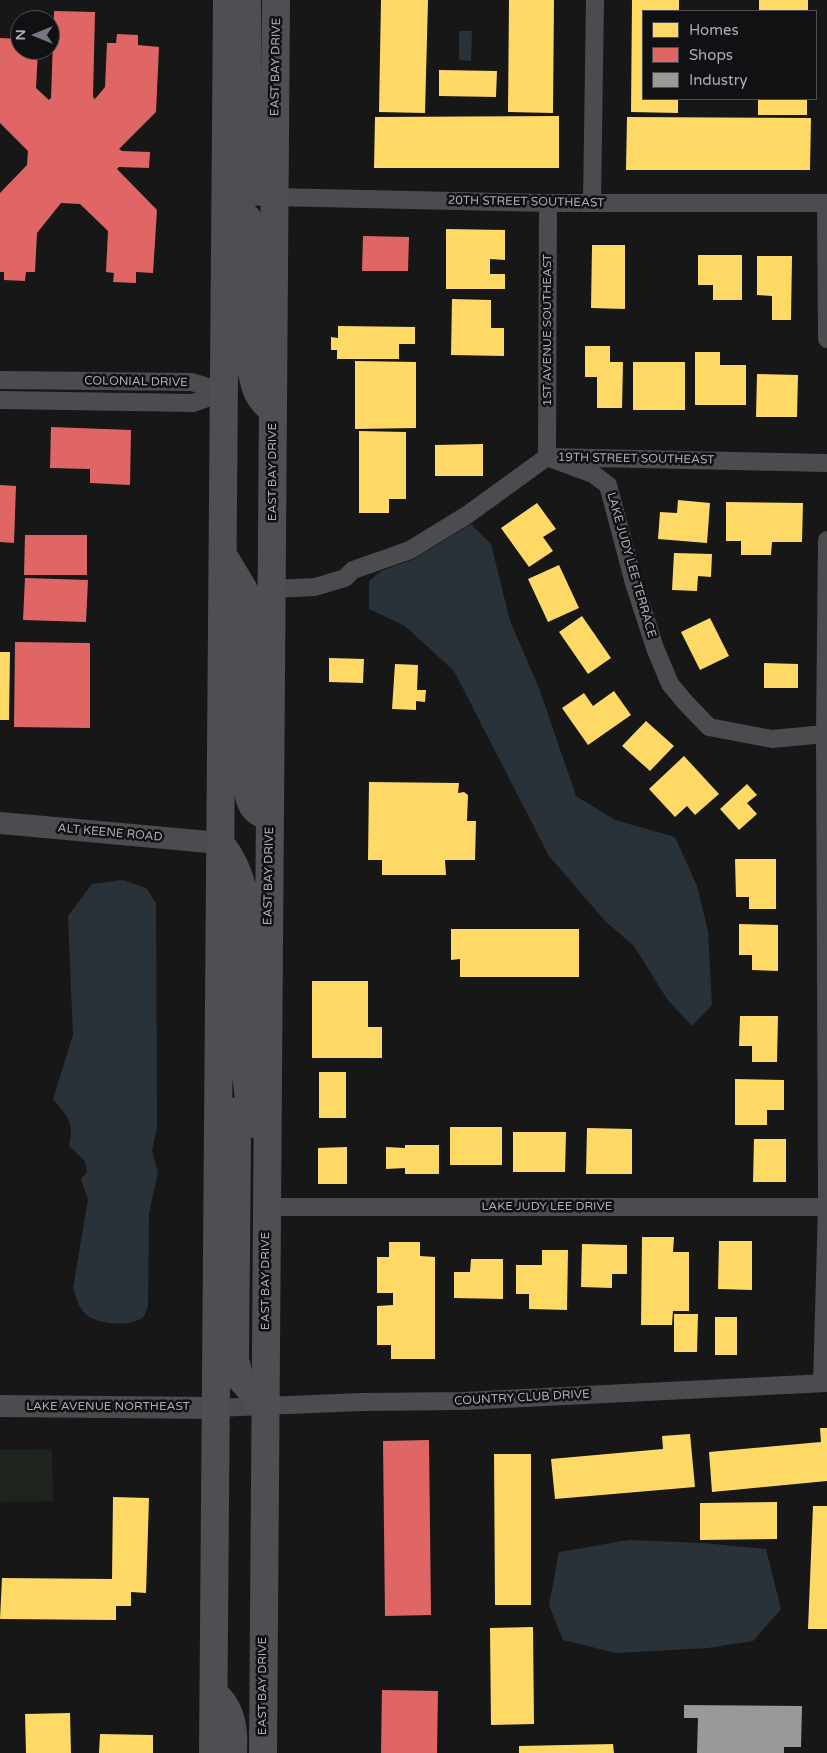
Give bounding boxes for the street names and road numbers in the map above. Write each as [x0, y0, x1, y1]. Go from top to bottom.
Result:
street label: EAST BAY DRIVE [268, 18, 284, 116]
street label: 20TH STREET SOUTHEAST [448, 193, 604, 211]
street label: 1ST AVENUE SOUTHEAST [541, 254, 555, 406]
street label: COLONIAL DRIVE [84, 374, 188, 390]
street label: EAST BAY DRIVE [266, 423, 280, 521]
street label: 19TH STREET SOUTHEAST [558, 450, 714, 468]
street label: LAKE JUDY LEE TERRACE [603, 491, 659, 639]
street label: ALT KEENE ROAD [57, 821, 163, 845]
street label: EAST BAY DRIVE [261, 827, 277, 925]
street label: LAKE JUDY LEE DRIVE [482, 1200, 612, 1214]
street label: EAST BAY DRIVE [259, 1232, 273, 1330]
street label: COUNTRY CLUB DRIVE [454, 1387, 590, 1409]
street label: LAKE AVENUE NORTHEAST [26, 1400, 190, 1414]
street label: EAST BAY DRIVE [256, 1637, 270, 1735]

